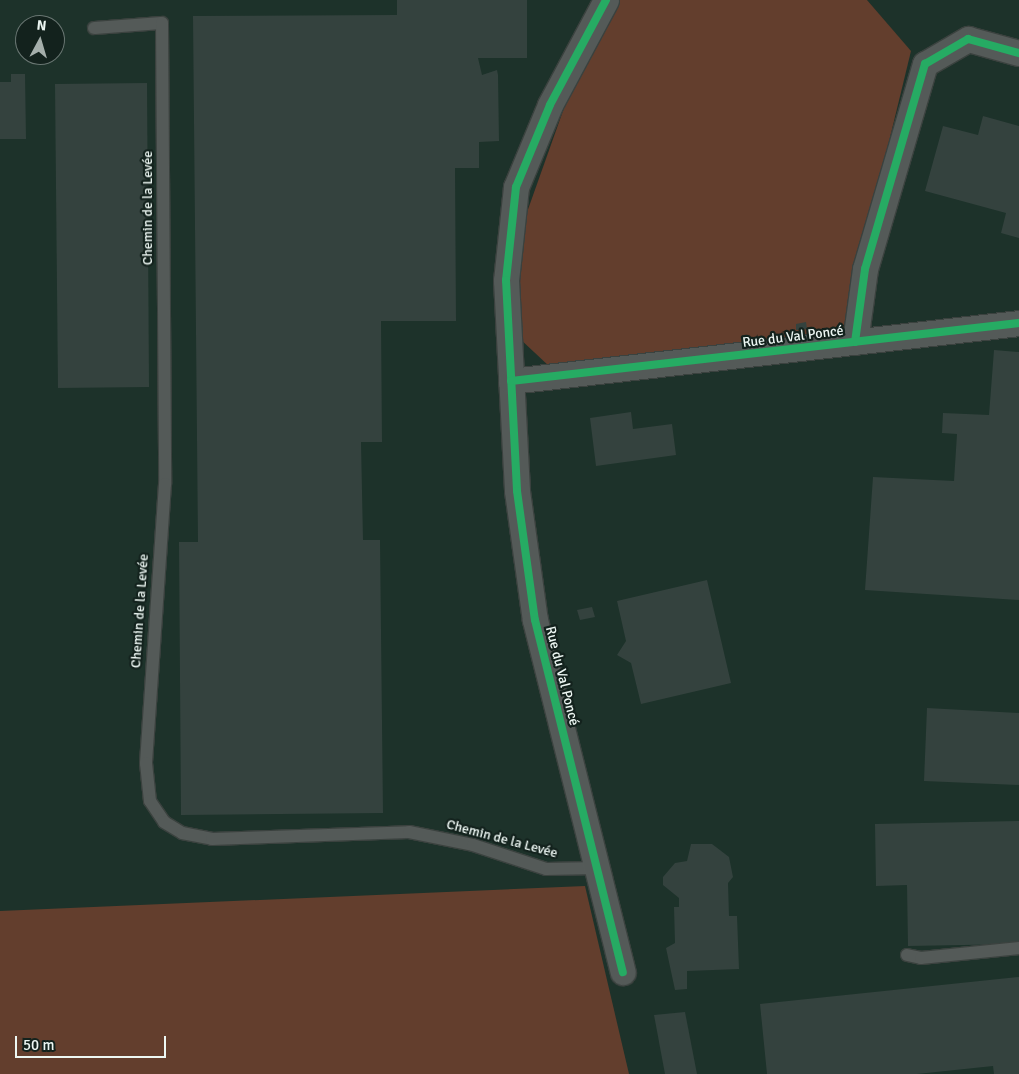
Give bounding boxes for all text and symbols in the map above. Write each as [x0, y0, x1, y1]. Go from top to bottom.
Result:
north arrow [15, 15, 65, 65]
text: N [36, 17, 47, 35]
street label: Chemin de la Levée [140, 151, 156, 265]
street label: Rue du Val Poncé [741, 322, 845, 352]
street label: Chemin de la Levée [128, 553, 152, 669]
street label: Rue du Val Poncé [542, 625, 582, 727]
street label: Chemin de la Levée [445, 816, 559, 862]
scale bar [18, 1026, 169, 1058]
text: 50 m [23, 1036, 54, 1054]

